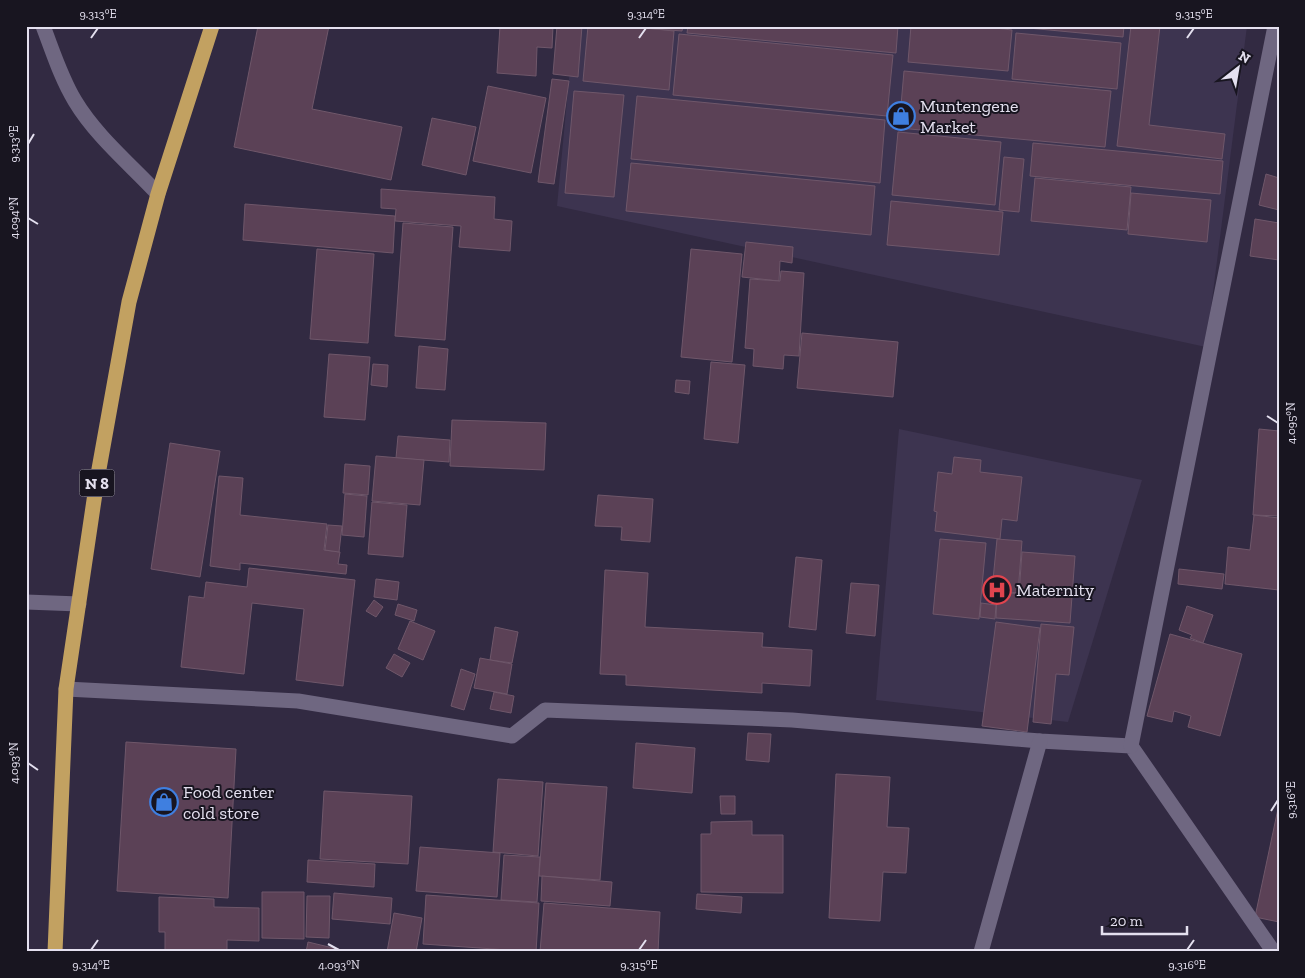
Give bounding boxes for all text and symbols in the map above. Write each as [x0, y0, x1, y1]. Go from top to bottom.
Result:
text: 9.313°E [79, 7, 117, 21]
text: 9.314°E [627, 7, 665, 21]
text: 9.315°E [1175, 7, 1213, 21]
north arrow [1212, 42, 1262, 92]
text: N [1235, 47, 1254, 67]
place label: Muntengene Market [920, 95, 1018, 138]
shop icon: Muntengene Market [886, 101, 916, 131]
text: 9.313°E [7, 125, 21, 163]
text: 4.094°N [7, 197, 21, 239]
text: 4.095°N [1284, 402, 1298, 444]
road number: N 8 [80, 469, 114, 496]
hospital icon: Maternity [982, 575, 1012, 605]
place label: Maternity [1016, 579, 1095, 601]
text: 4.093°N [7, 742, 21, 784]
place label: Food center cold store [183, 781, 275, 824]
text: 9.316°E [1284, 781, 1298, 819]
shop icon: Food center cold store [149, 787, 179, 817]
scale bar [1102, 903, 1188, 935]
text: 20 m [1110, 912, 1143, 930]
text: 9.314°E [72, 958, 110, 972]
text: 4.093°N [318, 958, 360, 972]
text: 9.315°E [620, 958, 658, 972]
text: 9.316°E [1168, 958, 1206, 972]

